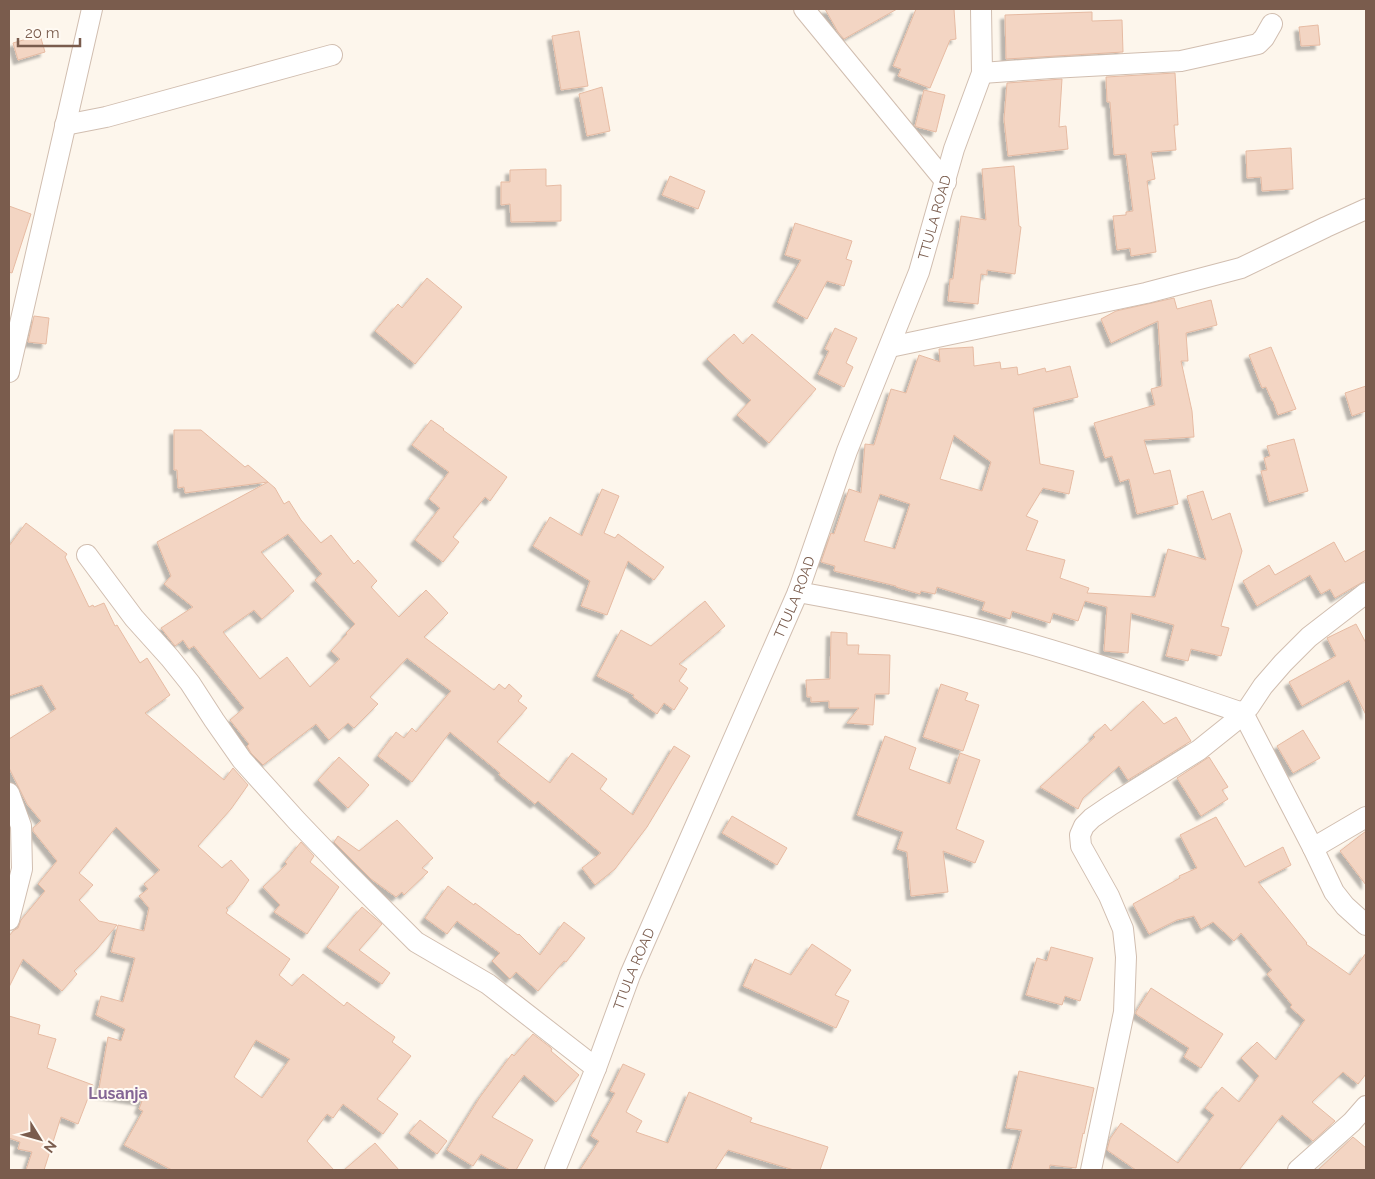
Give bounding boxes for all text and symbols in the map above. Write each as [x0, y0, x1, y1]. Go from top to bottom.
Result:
scale bar [18, 15, 80, 47]
text: 20 m [25, 24, 60, 42]
street label: TTULA ROAD [915, 173, 954, 262]
street label: TTULA ROAD [771, 554, 818, 641]
street label: TTULA ROAD [610, 925, 658, 1012]
district label: Lusanja [88, 1084, 148, 1103]
north arrow [15, 1114, 65, 1164]
text: N [41, 1138, 60, 1156]

